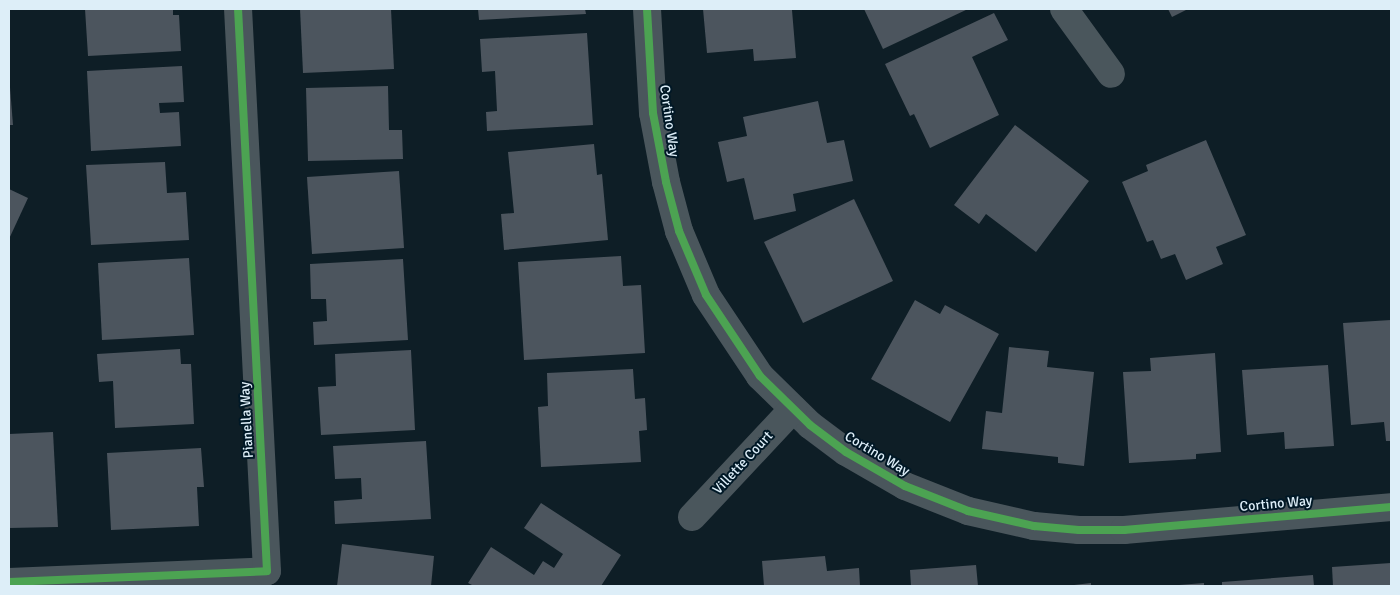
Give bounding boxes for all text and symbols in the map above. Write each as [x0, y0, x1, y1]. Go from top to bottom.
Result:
street label: Cortino Way [656, 84, 682, 158]
street label: Pianella Way [237, 381, 257, 459]
street label: Villette Court [710, 428, 776, 498]
street label: Cortino Way [842, 428, 912, 480]
street label: Cortino Way [1239, 492, 1313, 516]

